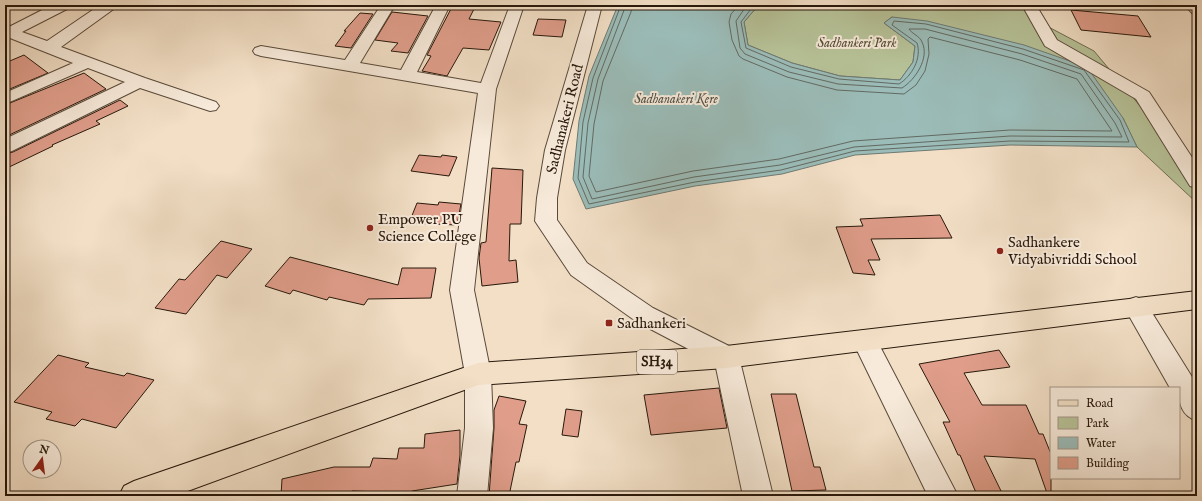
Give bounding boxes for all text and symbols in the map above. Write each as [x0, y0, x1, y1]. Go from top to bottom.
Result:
park label: Sadhankeri Park [818, 35, 897, 52]
street label: Sadhanakeri Road [542, 61, 588, 176]
water label: Sadhanakeri Kere [634, 91, 719, 108]
place label: Empower PU Science College [378, 210, 476, 246]
marker: Empower PU Science College [365, 223, 375, 233]
place label: Sadhankere Vidyabivriddi School [1007, 233, 1138, 269]
marker: Sadhankere Vidyabivriddi School [995, 246, 1005, 256]
place label: Sadhankeri [617, 314, 686, 333]
marker: Sadhankeri [604, 318, 614, 328]
road number: SH34 [637, 350, 677, 374]
legend [1050, 387, 1180, 479]
text: Road [1086, 396, 1114, 411]
text: Park [1086, 416, 1109, 431]
text: Water [1086, 436, 1117, 451]
north arrow [22, 439, 62, 479]
text: N [37, 442, 51, 458]
text: Building [1086, 456, 1130, 471]

